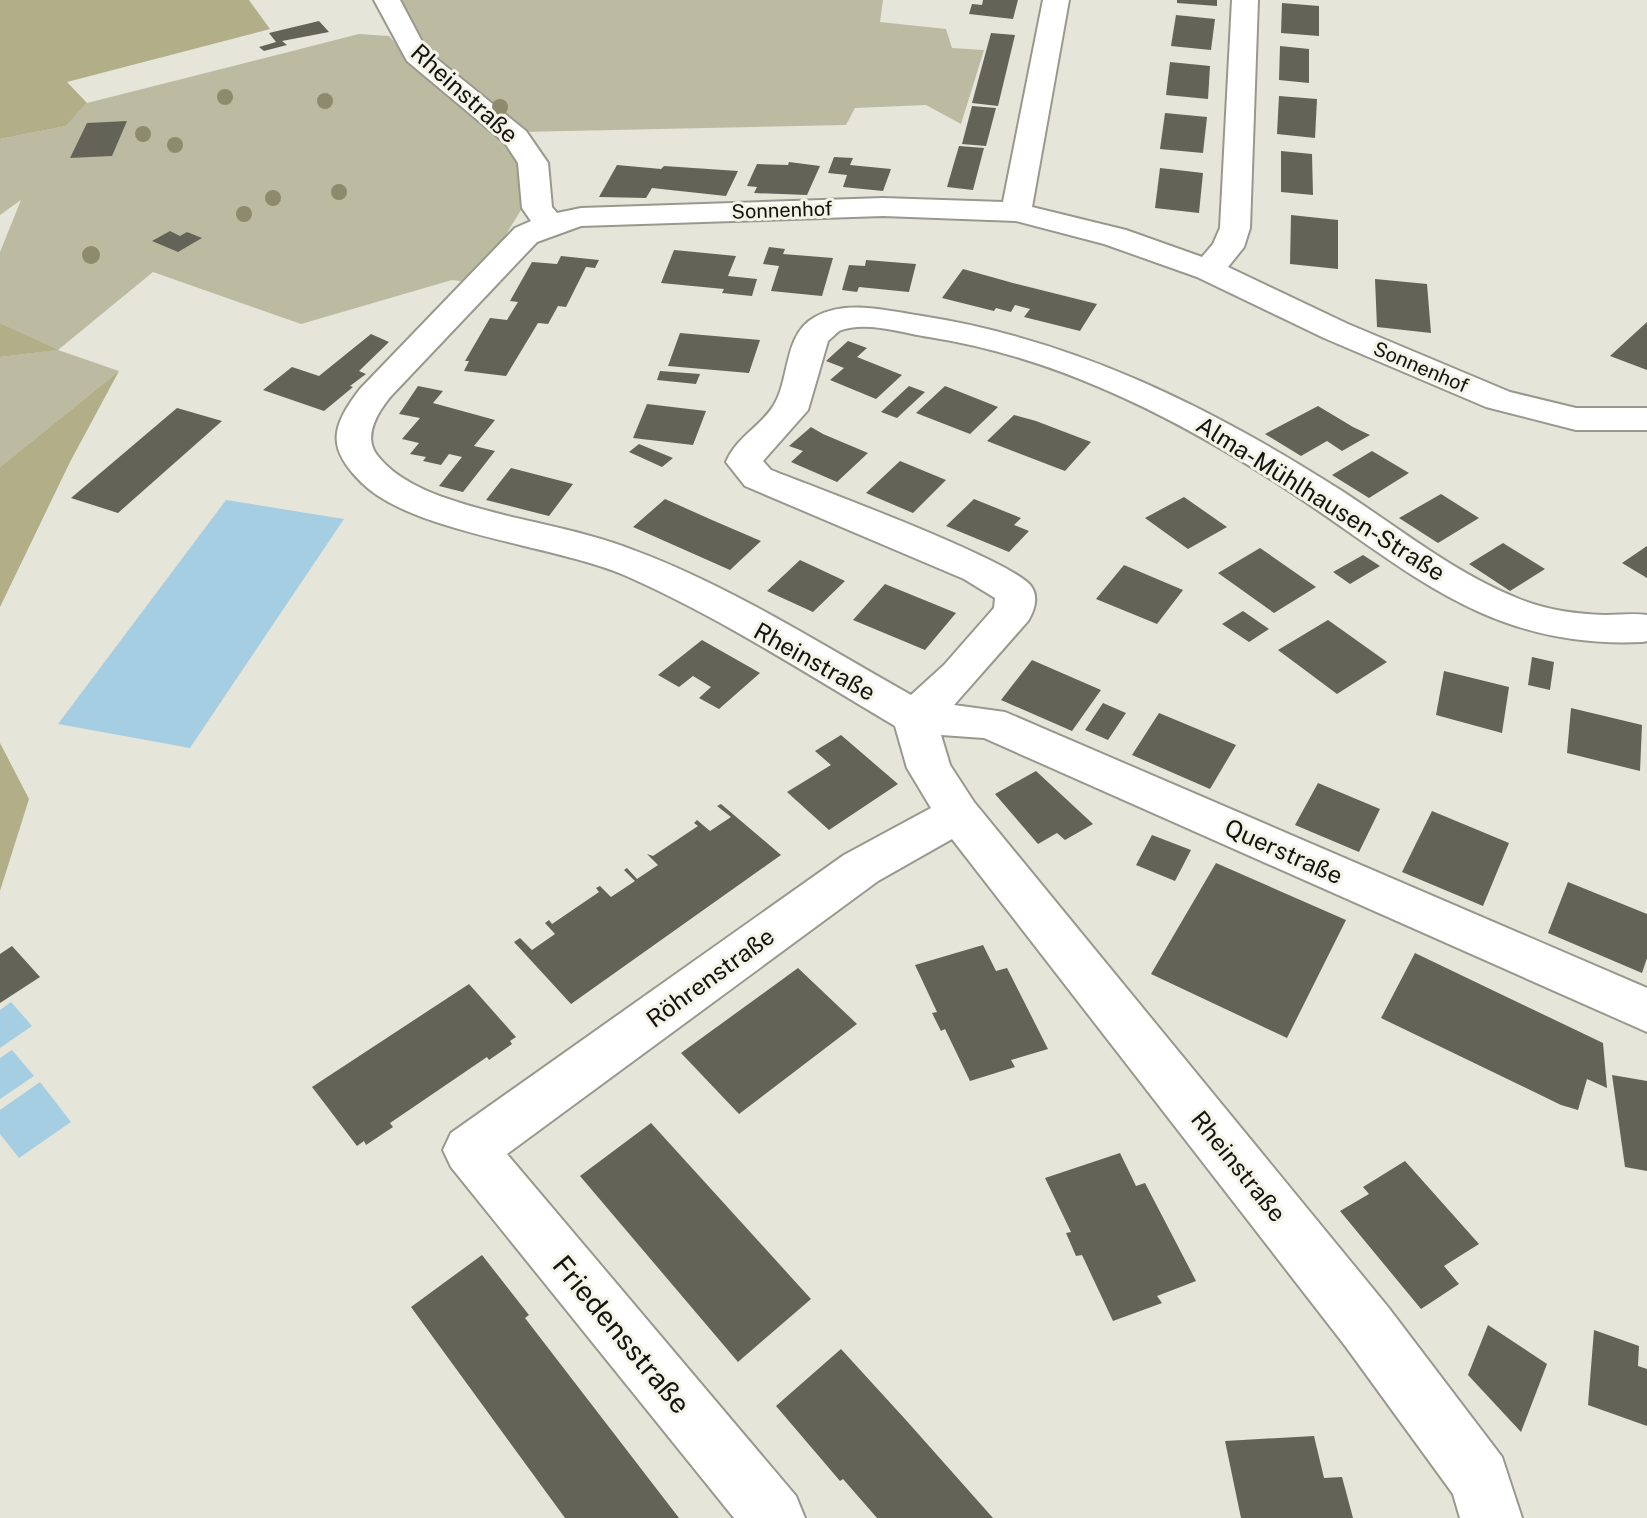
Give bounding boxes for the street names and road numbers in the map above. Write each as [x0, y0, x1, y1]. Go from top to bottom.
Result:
street label: Rheinstraße [406, 38, 524, 148]
street label: Sonnenhof [731, 196, 833, 224]
street label: Sonnenhof [1370, 336, 1472, 398]
street label: Alma-Mühlhausen-Straße [1192, 410, 1450, 586]
street label: Rheinstraße [749, 616, 881, 706]
street label: Querstraße [1221, 813, 1347, 889]
street label: Röhrenstraße [641, 921, 779, 1033]
street label: Rheinstraße [1186, 1105, 1292, 1227]
street label: Friedensstraße [546, 1248, 698, 1420]

